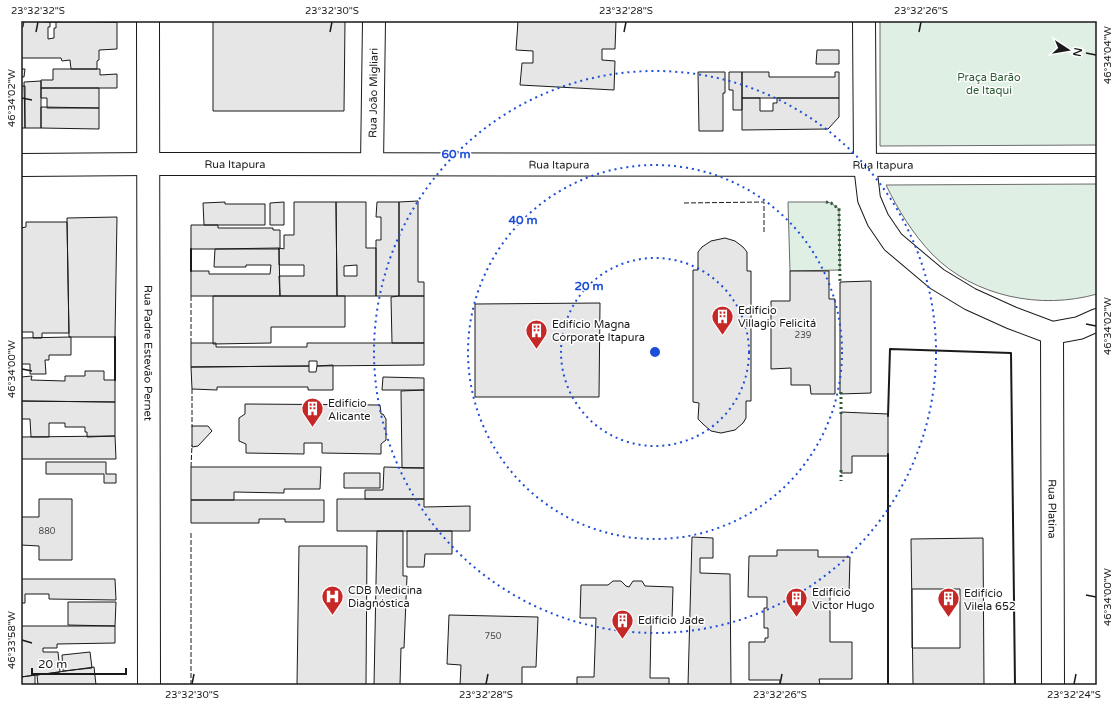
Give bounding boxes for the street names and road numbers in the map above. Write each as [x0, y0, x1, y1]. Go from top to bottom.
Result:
street label: Rua João Migliari [366, 48, 381, 138]
street label: Rua Itapura [204, 158, 266, 171]
street label: Rua Itapura [528, 158, 590, 171]
street label: Rua Itapura [852, 159, 914, 172]
street label: Rua Padre Estevão Pernet [141, 285, 155, 421]
street label: Rua Platina [1045, 479, 1059, 539]

